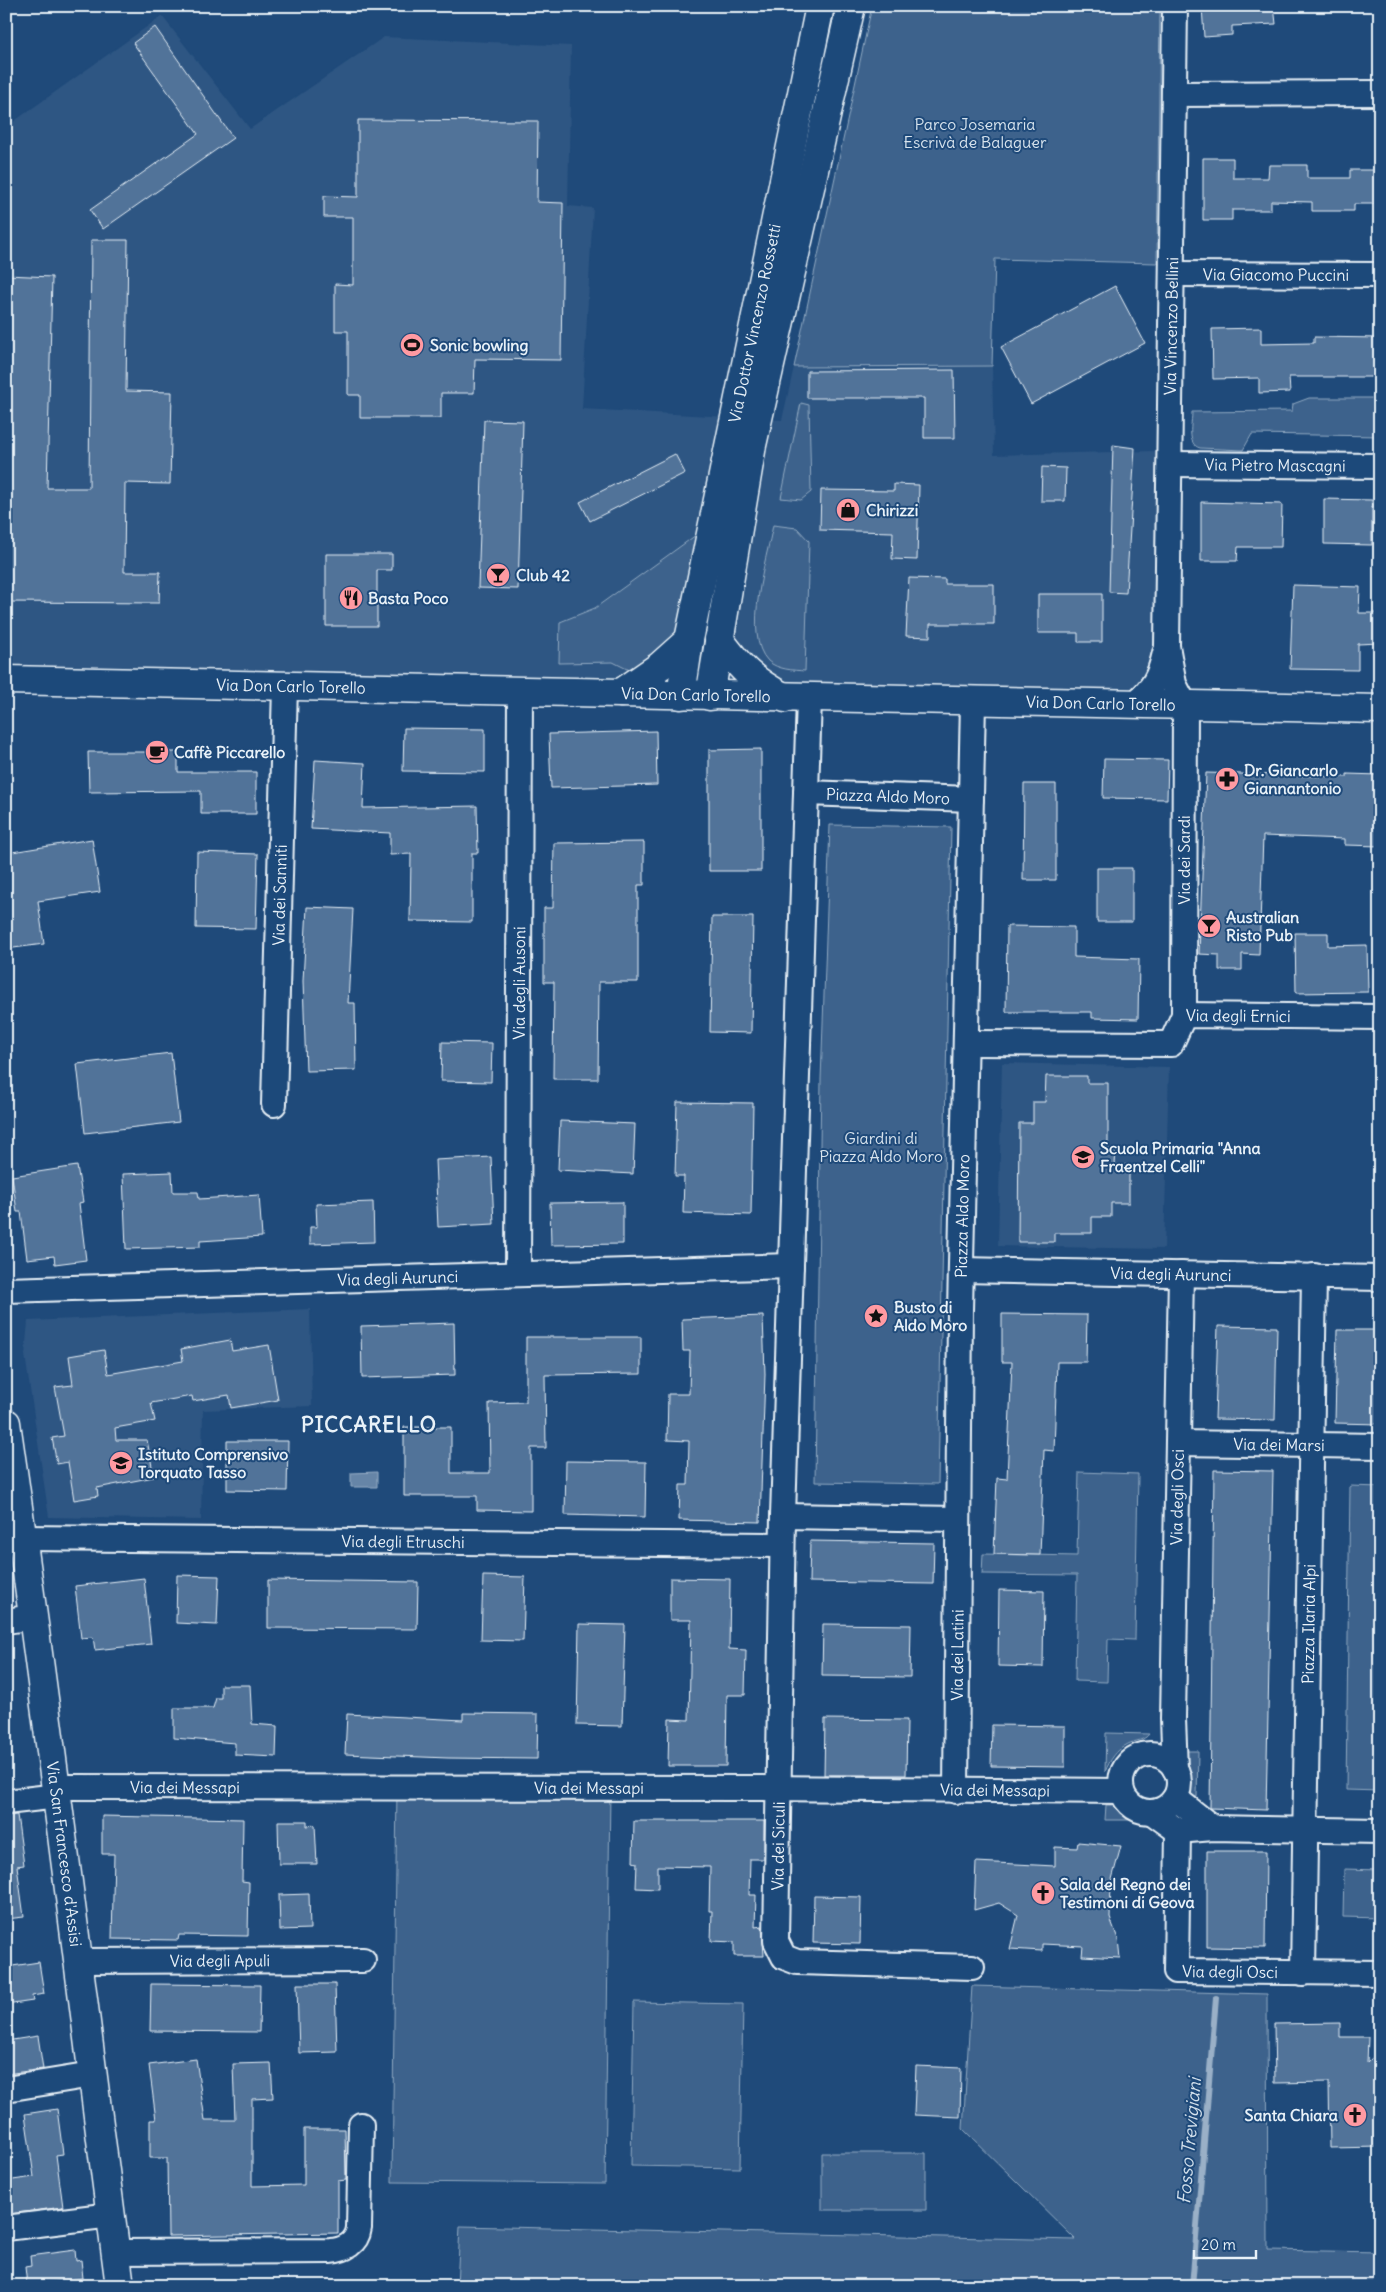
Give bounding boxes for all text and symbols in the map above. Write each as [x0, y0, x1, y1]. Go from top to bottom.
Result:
park label: Parco Josemaria Escrivà de Balaguer [904, 114, 1047, 152]
street label: Via Dottor Vincenzo Rossetti [724, 222, 785, 424]
street label: Via Vincenzo Bellini [1160, 257, 1182, 395]
street label: Via Giacomo Puccini [1203, 264, 1349, 285]
sports icon: Sonic bowling [399, 332, 425, 358]
place label: Sonic bowling [430, 335, 529, 356]
street label: Via Pietro Mascagni [1204, 454, 1346, 476]
shop icon: Chirizzi [835, 497, 861, 523]
place label: Chirizzi [866, 500, 918, 520]
bar icon: Club 42 [485, 562, 511, 588]
place label: Club 42 [516, 565, 570, 585]
restaurant icon: Basta Poco [338, 585, 364, 611]
place label: Basta Poco [368, 588, 449, 608]
street label: Via Don Carlo Torello [216, 674, 366, 698]
street label: Via Don Carlo Torello [621, 683, 771, 706]
street label: Via Don Carlo Torello [1026, 692, 1176, 715]
cafe icon: Caffè Piccarello [144, 739, 170, 765]
place label: Caffè Piccarello [174, 742, 285, 762]
place label: Dr. Giancarlo Giannantonio [1244, 760, 1341, 798]
pharmacy icon: Dr. Giancarlo Giannantonio [1214, 766, 1240, 792]
street label: Piazza Aldo Moro [826, 784, 950, 808]
street label: Via dei Sardi [1174, 815, 1194, 905]
street label: Via dei Sanniti [268, 844, 291, 946]
place label: Australian Risto Pub [1226, 907, 1299, 945]
bar icon: Australian Risto Pub [1196, 913, 1222, 939]
street label: Via degli Ausoni [509, 926, 529, 1040]
street label: Via degli Ernici [1186, 1005, 1291, 1026]
park label: Giardini di Piazza Aldo Moro [819, 1128, 943, 1166]
place label: Scuola Primaria "Anna Fraentzel Celli" [1100, 1138, 1261, 1176]
school or university icon: Scuola Primaria "Anna Fraentzel Celli" [1070, 1144, 1096, 1170]
street label: Piazza Aldo Moro [951, 1154, 973, 1278]
street label: Via degli Aurunci [1110, 1263, 1232, 1285]
street label: Via degli Aurunci [337, 1266, 459, 1290]
place label: Busto di Aldo Moro [894, 1297, 967, 1335]
place icon: Busto di Aldo Moro [863, 1303, 889, 1329]
district label: PICCARELLO [301, 1411, 437, 1438]
street label: Via dei Marsi [1233, 1434, 1325, 1455]
place label: Istituto Comprensivo Torquato Tasso [138, 1444, 288, 1483]
street label: Via degli Osci [1166, 1449, 1188, 1545]
school or university icon: Istituto Comprensivo Torquato Tasso [108, 1450, 134, 1476]
street label: Via degli Etruschi [341, 1531, 465, 1552]
street label: Piazza Ilaria Alpi [1298, 1564, 1319, 1684]
street label: Via dei Latini [947, 1609, 968, 1701]
street label: Via San Francesco d'Assisi [43, 1760, 86, 1948]
street label: Via dei Messapi [130, 1777, 240, 1797]
street label: Via dei Messapi [534, 1778, 644, 1798]
street label: Via dei Messapi [940, 1780, 1050, 1800]
street label: Via dei Siculi [767, 1801, 789, 1891]
place label: Sala del Regno dei Testimoni di Geova [1060, 1874, 1195, 1912]
church icon: Sala del Regno dei Testimoni di Geova [1030, 1880, 1056, 1906]
street label: Via degli Apuli [170, 1950, 270, 1971]
street label: Via degli Osci [1182, 1961, 1278, 1982]
water label: Fosso Trevigiani [1172, 2075, 1206, 2205]
church icon: Santa Chiara [1342, 2102, 1368, 2128]
place label: Santa Chiara [1245, 2105, 1338, 2125]
scale bar [1194, 2227, 1256, 2259]
text: 20 m [1201, 2235, 1236, 2254]

